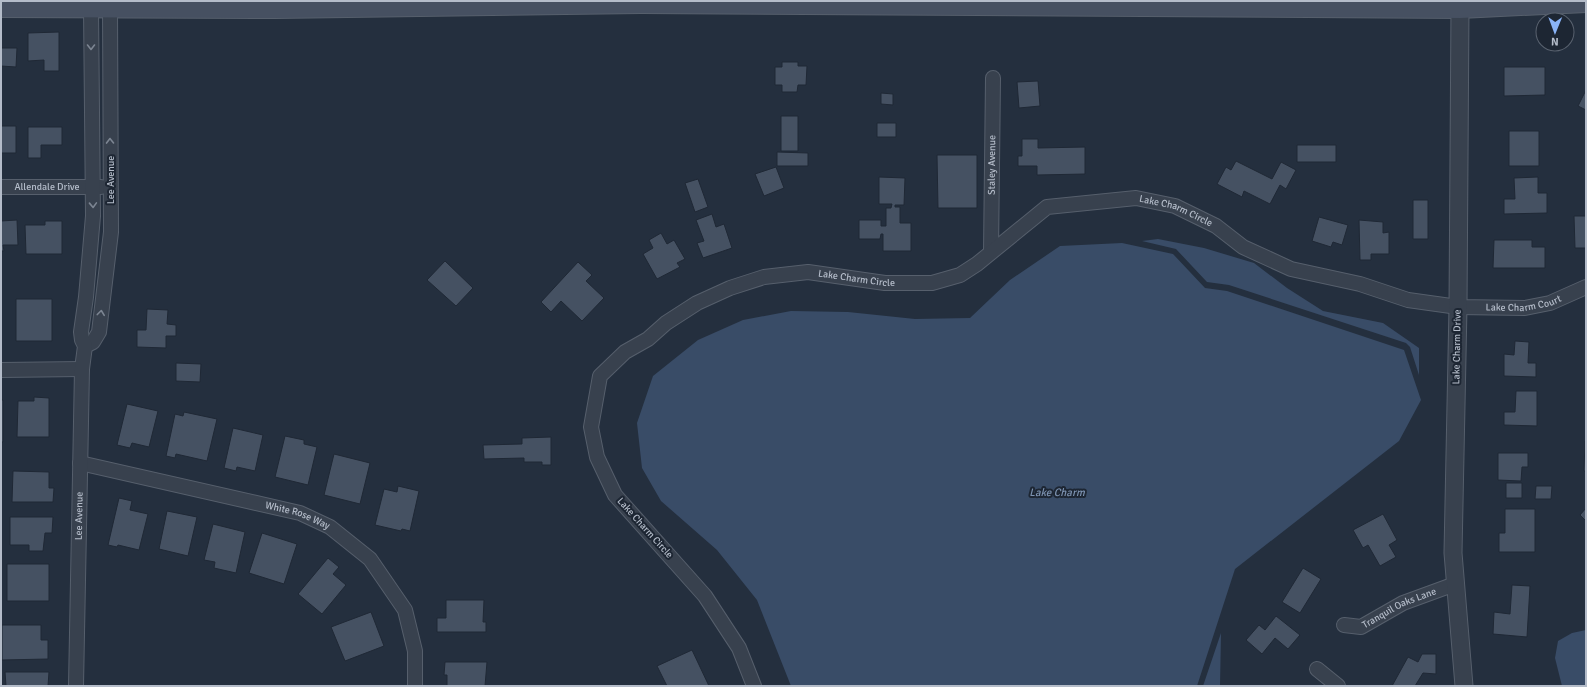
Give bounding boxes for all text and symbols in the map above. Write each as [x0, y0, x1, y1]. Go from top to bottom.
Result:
north arrow [1535, 12, 1575, 52]
text: N [1551, 35, 1559, 48]
one-way arrow [87, 44, 95, 50]
street label: Staley Avenue [986, 135, 998, 195]
one-way arrow [106, 138, 114, 144]
street label: Lee Avenue [105, 156, 117, 204]
street label: Allendale Drive [14, 181, 80, 193]
street label: Lake Charm Circle [1138, 193, 1215, 229]
one-way arrow [88, 202, 97, 208]
street label: Lake Charm Circle [817, 268, 895, 289]
street label: Lake Charm Court [1486, 293, 1564, 314]
street label: Lake Charm Drive [1450, 309, 1464, 385]
one-way arrow [96, 310, 105, 316]
water label: Lake Charm [1029, 486, 1086, 499]
street label: Lee Avenue [73, 492, 86, 540]
street label: Lake Charm Circle [615, 495, 675, 561]
street label: White Rose Way [264, 499, 332, 532]
street label: Tranquil Oaks Lane [1360, 585, 1438, 631]

